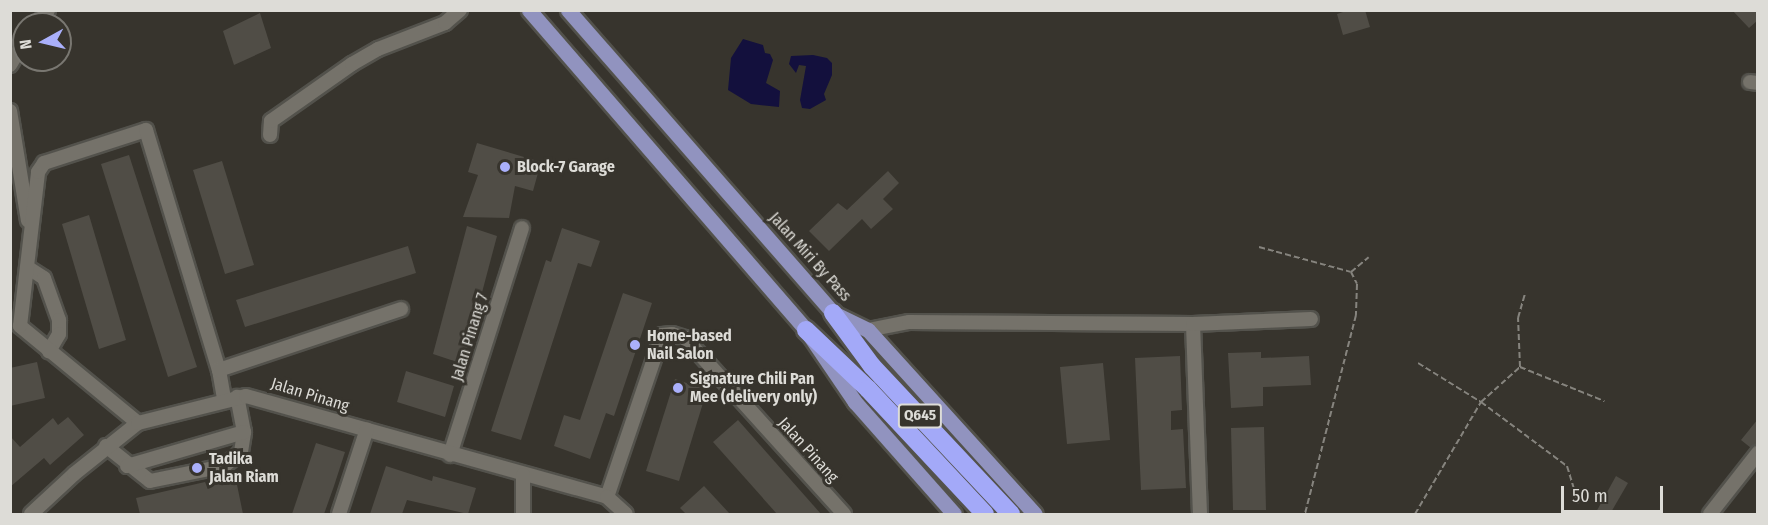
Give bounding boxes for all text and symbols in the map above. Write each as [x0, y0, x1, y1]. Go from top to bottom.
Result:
north arrow [12, 12, 72, 72]
text: N [16, 38, 36, 50]
place label: Block-7 Garage [517, 157, 615, 177]
marker: Block-7 Garage [498, 160, 512, 174]
street label: Jalan Miri By Pass [765, 208, 855, 306]
street label: Jalan Pinang 7 [448, 291, 492, 383]
place label: Home-based Nail Salon [647, 326, 732, 364]
marker: Home-based Nail Salon [628, 338, 642, 352]
place label: Signature Chili Pan Mee (delivery only) [690, 369, 817, 407]
street label: Jalan Pinang [269, 374, 351, 416]
marker: Signature Chili Pan Mee (delivery only) [671, 381, 685, 395]
road number: Q645 [898, 404, 942, 428]
street label: Jalan Pinang [774, 414, 842, 486]
place label: Tadika Jalan Riam [209, 449, 279, 487]
marker: Tadika Jalan Riam [190, 461, 204, 475]
scale bar [1564, 474, 1666, 512]
text: 50 m [1572, 485, 1608, 507]

